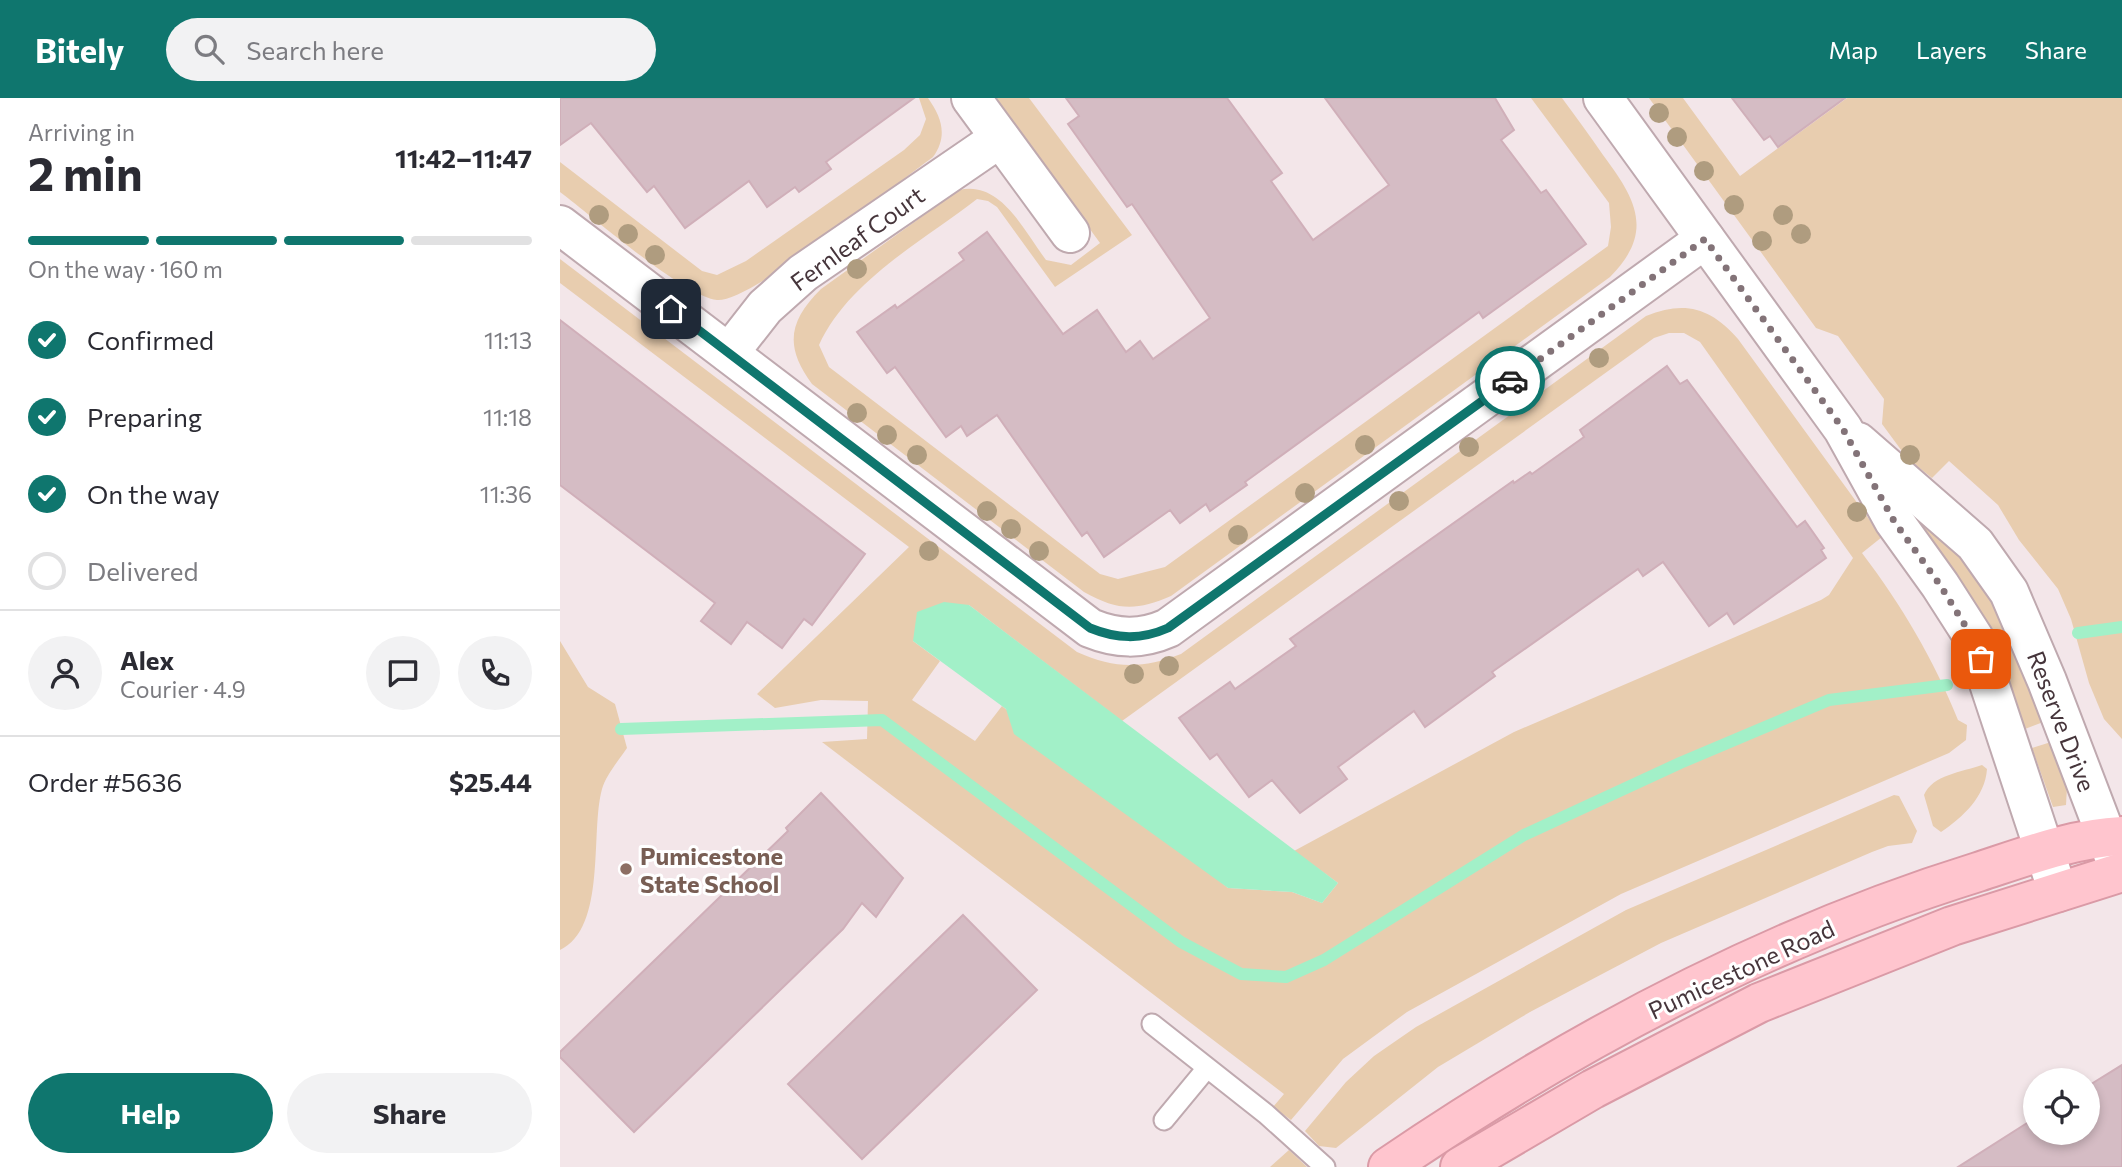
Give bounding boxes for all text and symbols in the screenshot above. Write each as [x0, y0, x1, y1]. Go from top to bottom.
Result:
search box [166, 18, 656, 81]
text: Bitely [35, 29, 124, 70]
icon: search [190, 30, 228, 68]
text: Search here [246, 34, 384, 65]
text: Map [1829, 35, 1878, 64]
text: Layers [1916, 35, 1987, 64]
text: Share [2025, 35, 2087, 64]
text: Arriving in [28, 118, 135, 146]
text: 11:42–11:47 [395, 142, 532, 173]
text: 2 min [28, 144, 143, 200]
street label: Fernleaf Court [784, 180, 930, 296]
text: On the way · 160 m [28, 255, 223, 283]
pin [641, 279, 701, 339]
icon: home [652, 290, 690, 328]
icon: check [28, 321, 66, 359]
text: Confirmed [87, 324, 214, 355]
text: 11:13 [484, 326, 532, 354]
courier [1475, 346, 1545, 416]
icon: car [1491, 362, 1529, 400]
icon: check [28, 398, 66, 436]
text: Preparing [87, 401, 202, 432]
text: 11:18 [483, 403, 532, 431]
icon: check [28, 475, 66, 513]
text: On the way [87, 478, 220, 509]
text: 11:36 [480, 480, 532, 508]
text: Delivered [87, 555, 198, 586]
pin [1951, 629, 2011, 689]
button: person [28, 636, 102, 710]
button: chat [366, 636, 440, 710]
button: phone [458, 636, 532, 710]
icon: bag [1962, 640, 2000, 678]
text: Alex [120, 644, 174, 675]
street label: Reserve Drive [2022, 647, 2102, 795]
text: Courier · 4.9 [120, 675, 246, 703]
text: Order #5636 [28, 766, 182, 797]
text: $25.44 [449, 766, 532, 797]
place label: Pumicestone State School [640, 841, 783, 898]
marker: Pumicestone State School [618, 861, 634, 877]
street label: Pumicestone Road [1643, 913, 1839, 1025]
map controls [2023, 1068, 2100, 1145]
button: locate [2023, 1068, 2100, 1145]
button: Help [28, 1073, 273, 1153]
button: Share [287, 1073, 532, 1153]

